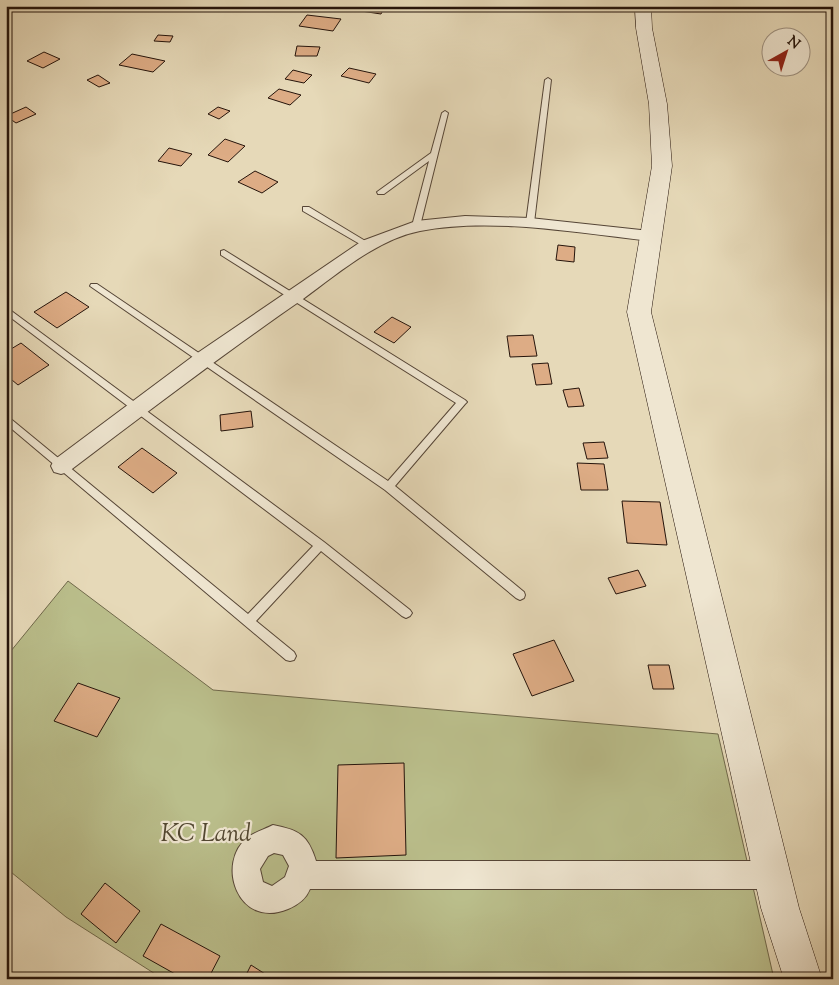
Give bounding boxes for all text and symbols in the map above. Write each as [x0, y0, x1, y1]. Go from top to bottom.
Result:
north arrow [762, 28, 812, 78]
text: N [782, 32, 804, 55]
park label: KC Land [161, 818, 251, 852]

